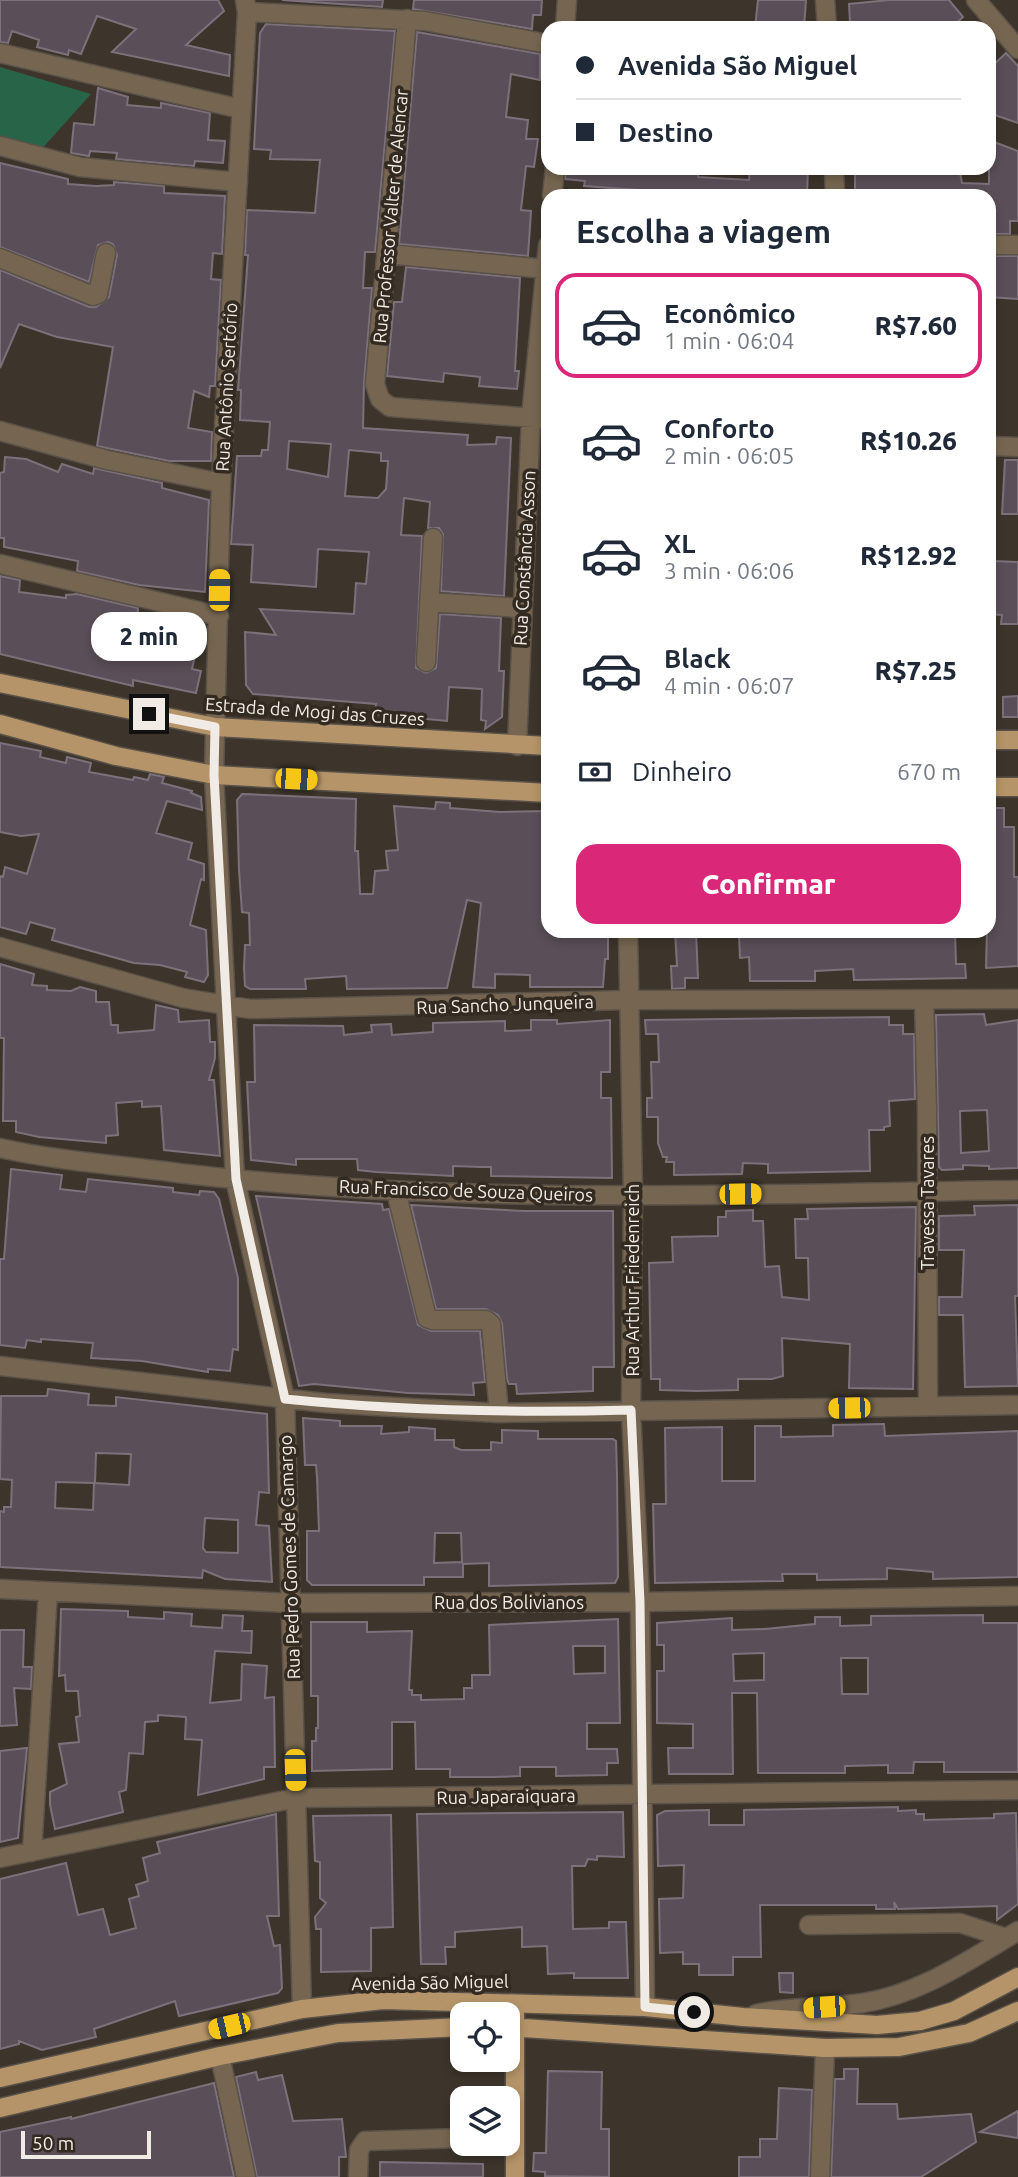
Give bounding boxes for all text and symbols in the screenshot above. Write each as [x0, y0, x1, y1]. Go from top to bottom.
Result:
text: Avenida São Miguel [618, 51, 857, 80]
street label: Rua Professor Valter de Alencar [369, 88, 411, 344]
text: Destino [618, 118, 714, 147]
text: Escolha a viagem [576, 213, 831, 249]
icon: car [580, 294, 643, 357]
text: Econômico [664, 299, 796, 328]
street label: Rua Antônio Sertório [212, 302, 240, 472]
text: R$7.60 [875, 311, 957, 340]
text: 1 min · 06:04 [664, 328, 795, 353]
icon: car [580, 409, 643, 472]
text: Conforto [664, 414, 775, 443]
text: R$10.26 [860, 426, 957, 455]
text: 2 min · 06:05 [664, 443, 795, 468]
street label: Rua Constância Asson [509, 470, 539, 646]
icon: car [580, 524, 643, 587]
text: XL [664, 529, 695, 558]
text: R$12.92 [860, 541, 957, 570]
text: 3 min · 06:06 [664, 558, 795, 583]
car [209, 569, 230, 611]
callout: 2 min [91, 612, 207, 662]
text: 2 min [120, 624, 178, 649]
icon: car [580, 639, 643, 702]
text: Black [664, 644, 731, 673]
text: R$7.25 [875, 656, 957, 685]
text: 4 min · 06:07 [664, 673, 795, 698]
street label: Estrada de Mogi das Cruzes [204, 693, 426, 729]
route end [133, 698, 165, 730]
icon: cash [576, 753, 614, 791]
text: Dinheiro [632, 757, 732, 786]
text: 670 m [897, 759, 961, 784]
car [275, 767, 318, 791]
button: Confirmar [576, 844, 961, 924]
street label: Rua Sancho Junqueira [416, 991, 594, 1017]
street label: Travessa Tavares [917, 1136, 937, 1270]
street label: Rua Francisco de Souza Queiros [339, 1176, 593, 1205]
car [719, 1183, 762, 1205]
street label: Rua Arthur Friedenreich [622, 1184, 642, 1376]
car [828, 1397, 871, 1419]
street label: Rua Pedro Gomes de Camargo [275, 1435, 303, 1679]
street label: Rua dos Bolivianos [434, 1592, 584, 1612]
car [284, 1749, 307, 1791]
street label: Rua Japaraiquara [436, 1785, 576, 1807]
street label: Avenida São Miguel [351, 1971, 509, 1993]
car [803, 1995, 846, 2019]
route start [678, 1996, 710, 2028]
map controls [450, 2002, 520, 2156]
button: locate [450, 2002, 520, 2072]
car [207, 2011, 252, 2041]
button: layers [450, 2086, 520, 2156]
scale bar [21, 2128, 150, 2160]
text: 50 m [32, 2132, 74, 2154]

